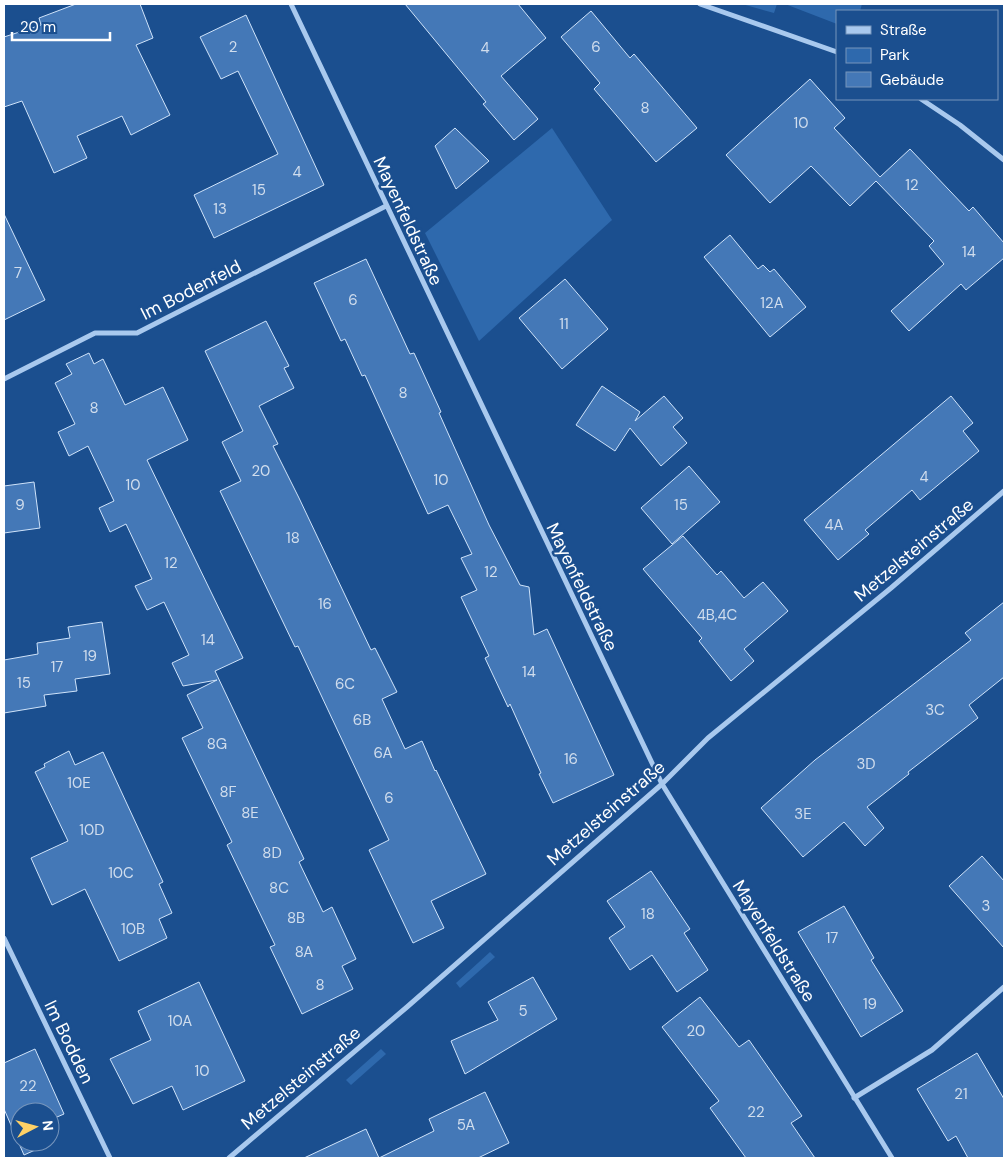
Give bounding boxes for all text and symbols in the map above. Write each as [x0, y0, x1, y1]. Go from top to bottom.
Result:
scale bar [12, 10, 110, 42]
legend [836, 10, 998, 100]
text: 20 m [20, 17, 56, 37]
text: Straße [880, 20, 927, 40]
house number: 2 [229, 37, 237, 57]
house number: 6 [591, 37, 601, 57]
house number: 4 [480, 38, 490, 58]
text: Park [880, 45, 910, 65]
text: Gebäude [880, 70, 944, 90]
house number: 8 [640, 98, 650, 118]
house number: 10 [794, 113, 808, 133]
street label: Mayenfeldstraße [368, 153, 448, 289]
house number: 4 [292, 162, 302, 182]
house number: 12 [905, 175, 919, 195]
house number: 15 [252, 180, 266, 200]
house number: 13 [213, 199, 227, 219]
house number: 14 [962, 242, 976, 262]
street label: Im Bodenfeld [137, 254, 245, 326]
house number: 7 [14, 263, 22, 283]
house number: 6 [348, 290, 358, 310]
house number: 12A [760, 293, 784, 313]
house number: 11 [559, 314, 569, 334]
house number: 8 [398, 383, 408, 403]
house number: 8 [89, 398, 99, 418]
house number: 20 [252, 461, 270, 481]
house number: 4 [919, 467, 929, 487]
house number: 10 [434, 470, 448, 490]
house number: 10 [126, 475, 140, 495]
street label: Metzelsteinstraße [849, 493, 979, 607]
house number: 9 [15, 495, 25, 515]
house number: 15 [674, 495, 688, 515]
house number: 4A [824, 515, 844, 535]
street label: Mayenfeldstraße [541, 519, 623, 655]
house number: 18 [286, 528, 300, 548]
house number: 12 [164, 553, 178, 573]
house number: 12 [484, 562, 498, 582]
house number: 16 [318, 594, 332, 614]
house number: 4B,4C [697, 605, 738, 625]
house number: 14 [201, 630, 215, 650]
house number: 19 [83, 646, 97, 666]
house number: 17 [51, 657, 63, 677]
house number: 14 [522, 662, 536, 682]
house number: 15 [17, 673, 31, 693]
house number: 6C [335, 674, 355, 694]
house number: 3C [925, 700, 945, 720]
house number: 6B [353, 710, 371, 730]
house number: 8G [207, 734, 227, 754]
house number: 6A [374, 743, 392, 763]
house number: 16 [564, 749, 578, 769]
house number: 3D [856, 754, 876, 774]
street label: Metzelsteinstraße [542, 755, 670, 871]
house number: 10E [67, 773, 91, 793]
house number: 8F [219, 782, 237, 802]
house number: 6 [384, 788, 394, 808]
house number: 8E [241, 803, 259, 823]
house number: 3E [794, 804, 812, 824]
house number: 10D [79, 820, 105, 840]
house number: 8D [262, 843, 282, 863]
house number: 10C [108, 863, 134, 883]
street label: Mayenfeldstraße [727, 875, 821, 1007]
house number: 8C [269, 878, 289, 898]
house number: 3 [982, 896, 990, 916]
house number: 18 [641, 904, 655, 924]
house number: 8B [287, 908, 305, 928]
house number: 10B [121, 919, 145, 939]
house number: 17 [826, 928, 838, 948]
house number: 8A [295, 942, 313, 962]
house number: 8 [315, 975, 325, 995]
house number: 19 [863, 994, 877, 1014]
street label: Im Bodden [39, 996, 99, 1088]
house number: 5 [518, 1001, 528, 1021]
house number: 10A [168, 1011, 192, 1031]
street label: Metzelsteinstraße [236, 1021, 366, 1135]
house number: 20 [687, 1021, 705, 1041]
house number: 10 [195, 1061, 209, 1081]
house number: 22 [19, 1076, 37, 1096]
house number: 21 [954, 1084, 968, 1104]
north arrow [10, 1102, 60, 1152]
house number: 22 [747, 1102, 765, 1122]
house number: 5A [457, 1115, 475, 1135]
text: N [38, 1120, 57, 1132]

